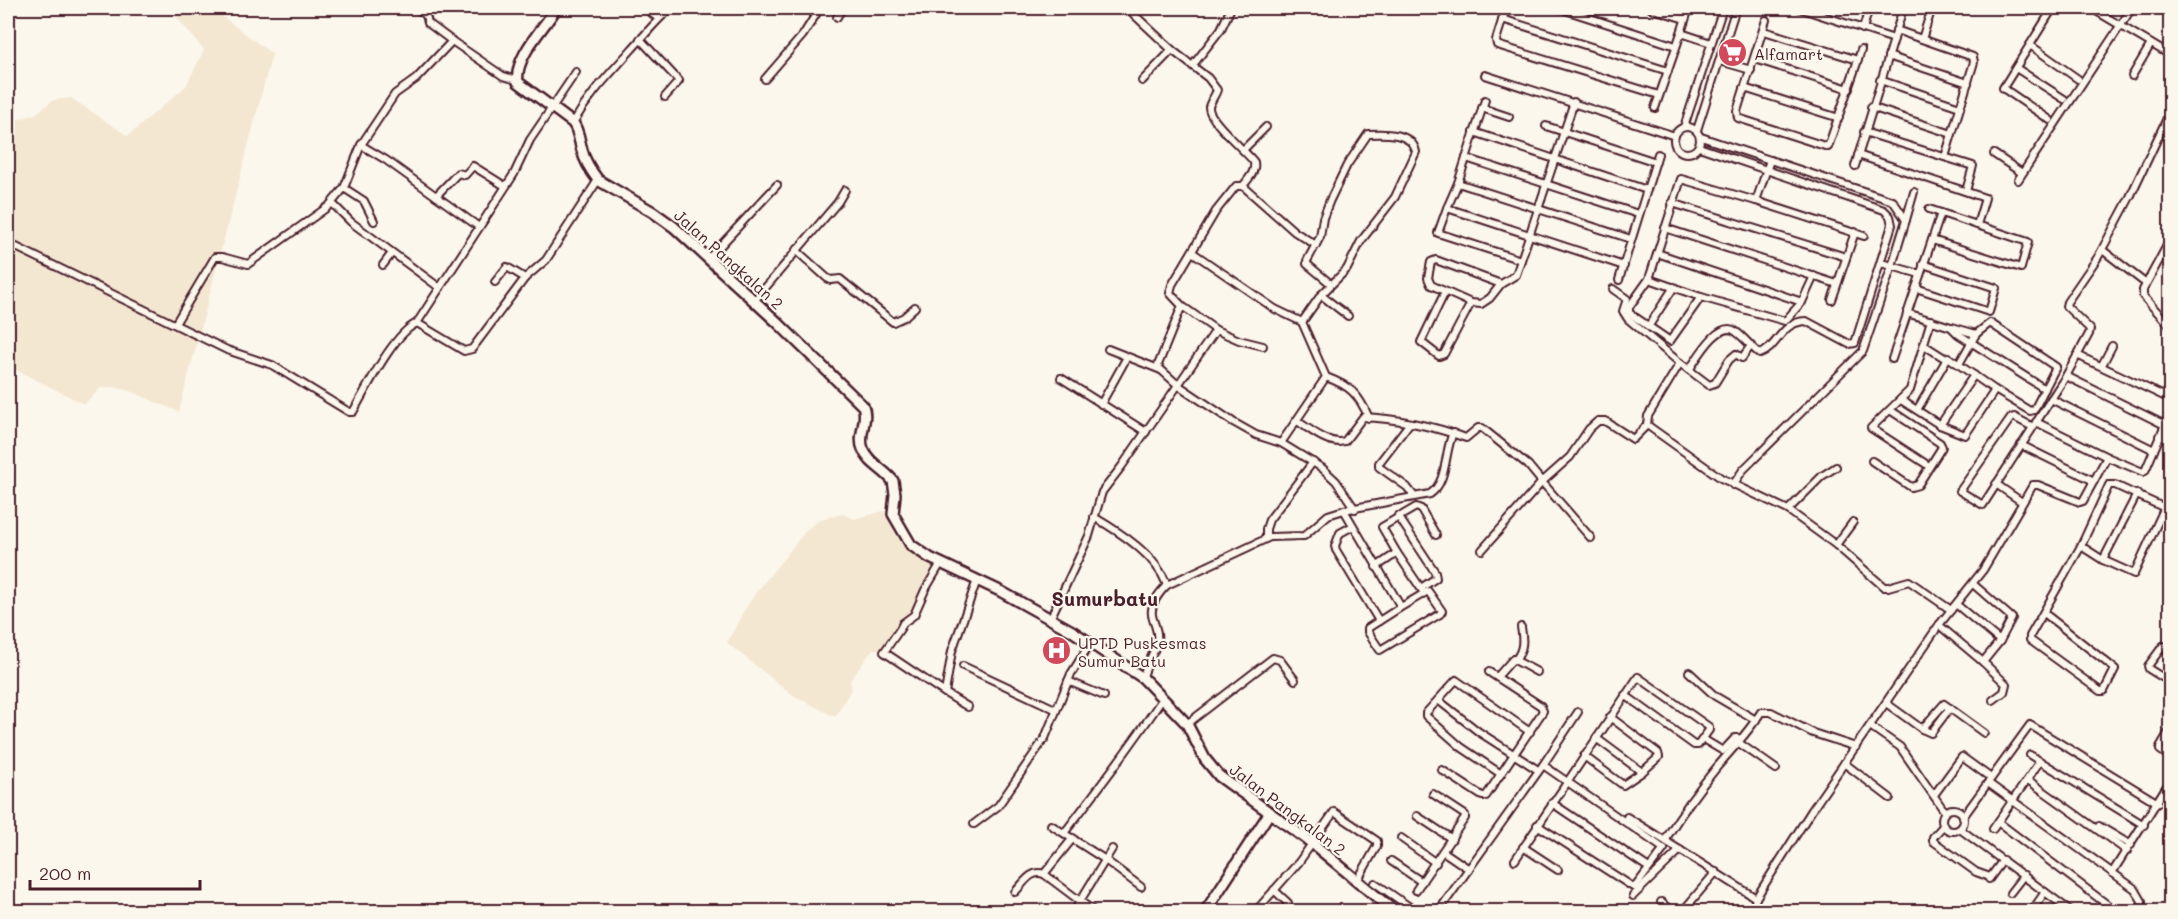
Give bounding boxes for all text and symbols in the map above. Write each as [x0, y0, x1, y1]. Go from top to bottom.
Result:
supermarket icon: Alfamart [1717, 37, 1749, 69]
place label: Alfamart [1754, 43, 1823, 64]
street label: Jalan Pangkalan 2 [670, 204, 788, 314]
district label: Sumurbatu [1051, 585, 1159, 611]
place label: UPTD Puskesmas Sumur Batu [1078, 632, 1206, 671]
hospital icon: UPTD Puskesmas Sumur Batu [1041, 635, 1073, 667]
street label: Jalan Pangkalan 2 [1226, 759, 1350, 859]
scale bar [30, 853, 200, 891]
text: 200 m [39, 861, 91, 885]

